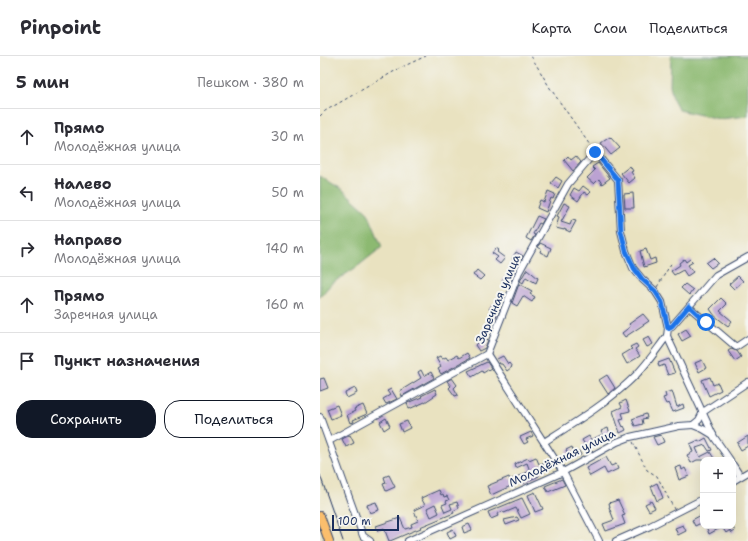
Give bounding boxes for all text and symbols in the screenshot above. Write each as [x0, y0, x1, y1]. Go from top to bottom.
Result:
text: Pinpoint [20, 15, 101, 40]
text: Карта [531, 19, 572, 37]
text: Слои [594, 19, 627, 37]
text: Поделиться [649, 19, 728, 37]
text: 5 мин [16, 71, 69, 93]
text: Пешком · 380 m [197, 74, 304, 91]
text: Прямо [54, 118, 104, 138]
icon: ahead [16, 126, 38, 148]
text: 30 m [270, 128, 304, 145]
text: Молодёжная улица [54, 138, 181, 155]
route end [586, 143, 604, 161]
text: Налево [54, 174, 112, 194]
icon: left [16, 182, 38, 204]
text: 50 m [271, 184, 304, 201]
text: Молодёжная улица [54, 194, 181, 211]
text: Направо [54, 230, 122, 250]
icon: right [16, 238, 38, 260]
text: 140 m [265, 240, 304, 257]
text: Молодёжная улица [54, 250, 181, 267]
street label: Заречная улица [472, 251, 524, 346]
text: Прямо [54, 286, 104, 306]
icon: ahead [16, 294, 38, 316]
text: 160 m [266, 296, 304, 313]
text: Заречная улица [54, 306, 158, 323]
route start [697, 313, 715, 331]
icon: arrive [16, 350, 38, 372]
text: Пункт назначения [54, 351, 200, 371]
button: Сохранить [16, 400, 156, 438]
button: Поделиться [164, 400, 304, 438]
street label: Молодёжная улица [506, 425, 618, 491]
map controls [700, 457, 736, 529]
button: + [700, 457, 736, 493]
button: − [700, 493, 736, 529]
scale bar [332, 513, 399, 532]
text: 100 m [338, 514, 371, 529]

